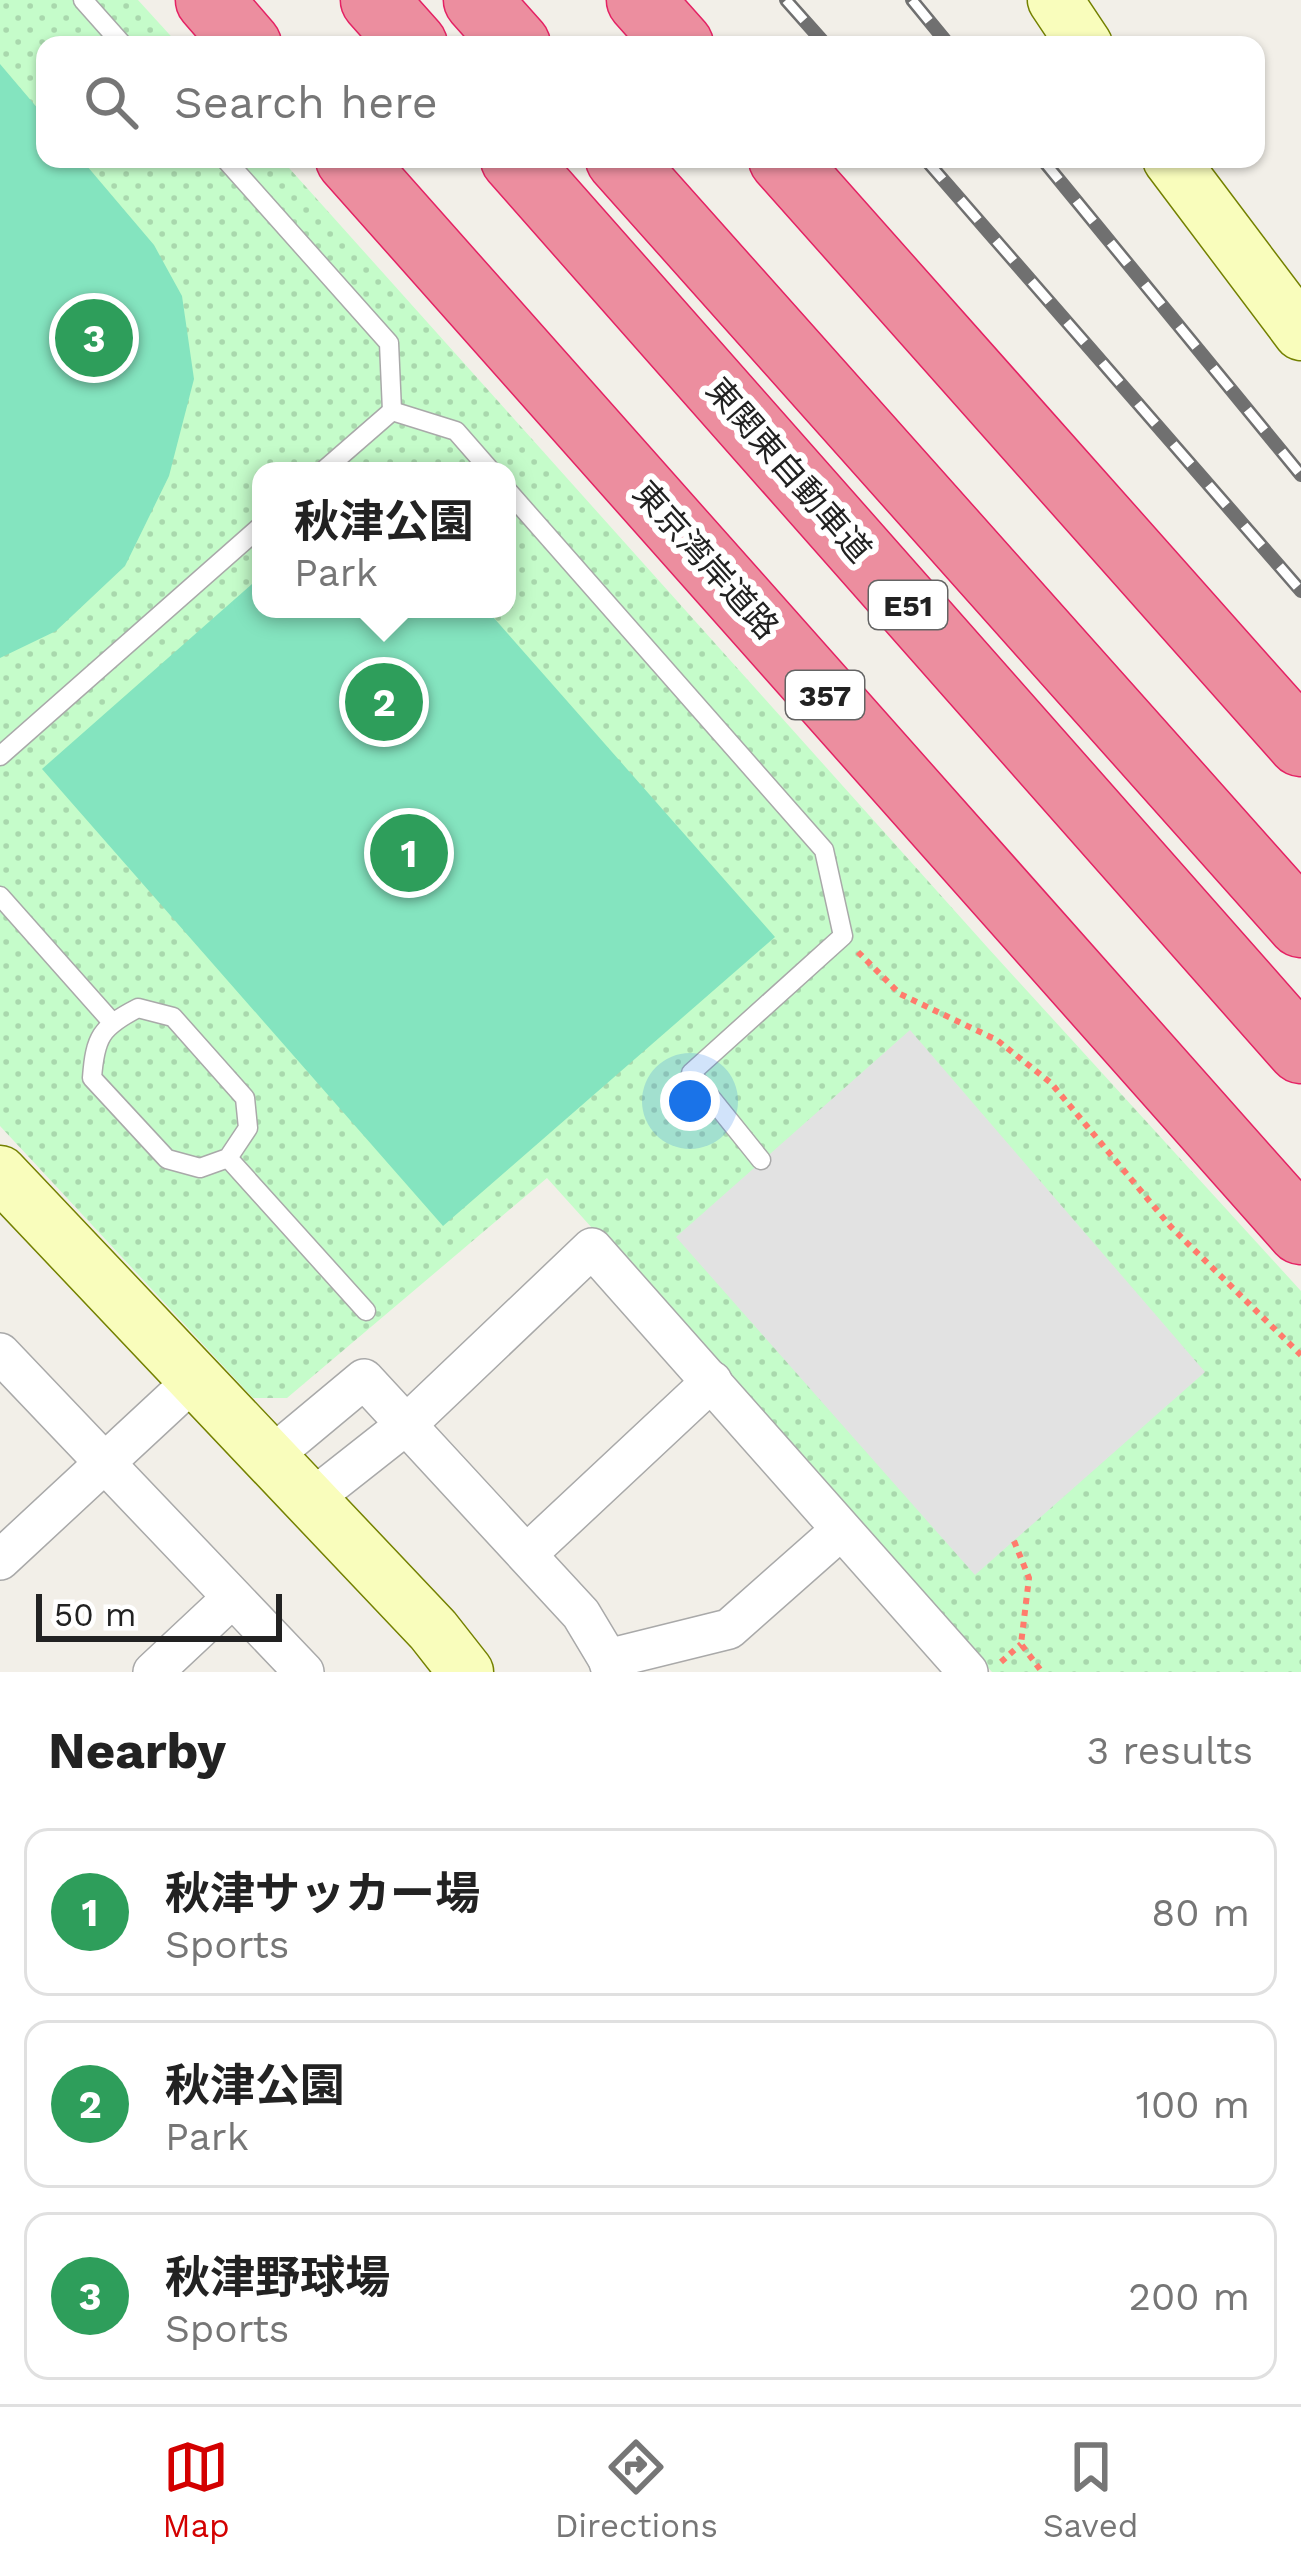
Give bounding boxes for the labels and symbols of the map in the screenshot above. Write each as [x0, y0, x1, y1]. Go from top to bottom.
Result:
pin: 3 [55, 293, 133, 383]
street label: 東関東自動車道 [699, 370, 879, 570]
street label: 東京湾岸道路 [625, 473, 787, 647]
road number: E51 [869, 581, 947, 629]
pin: 2 [345, 657, 423, 747]
road number: 357 [786, 671, 864, 719]
pin: 1 [370, 808, 448, 898]
your location [660, 1071, 720, 1131]
scale bar [36, 1588, 282, 1641]

